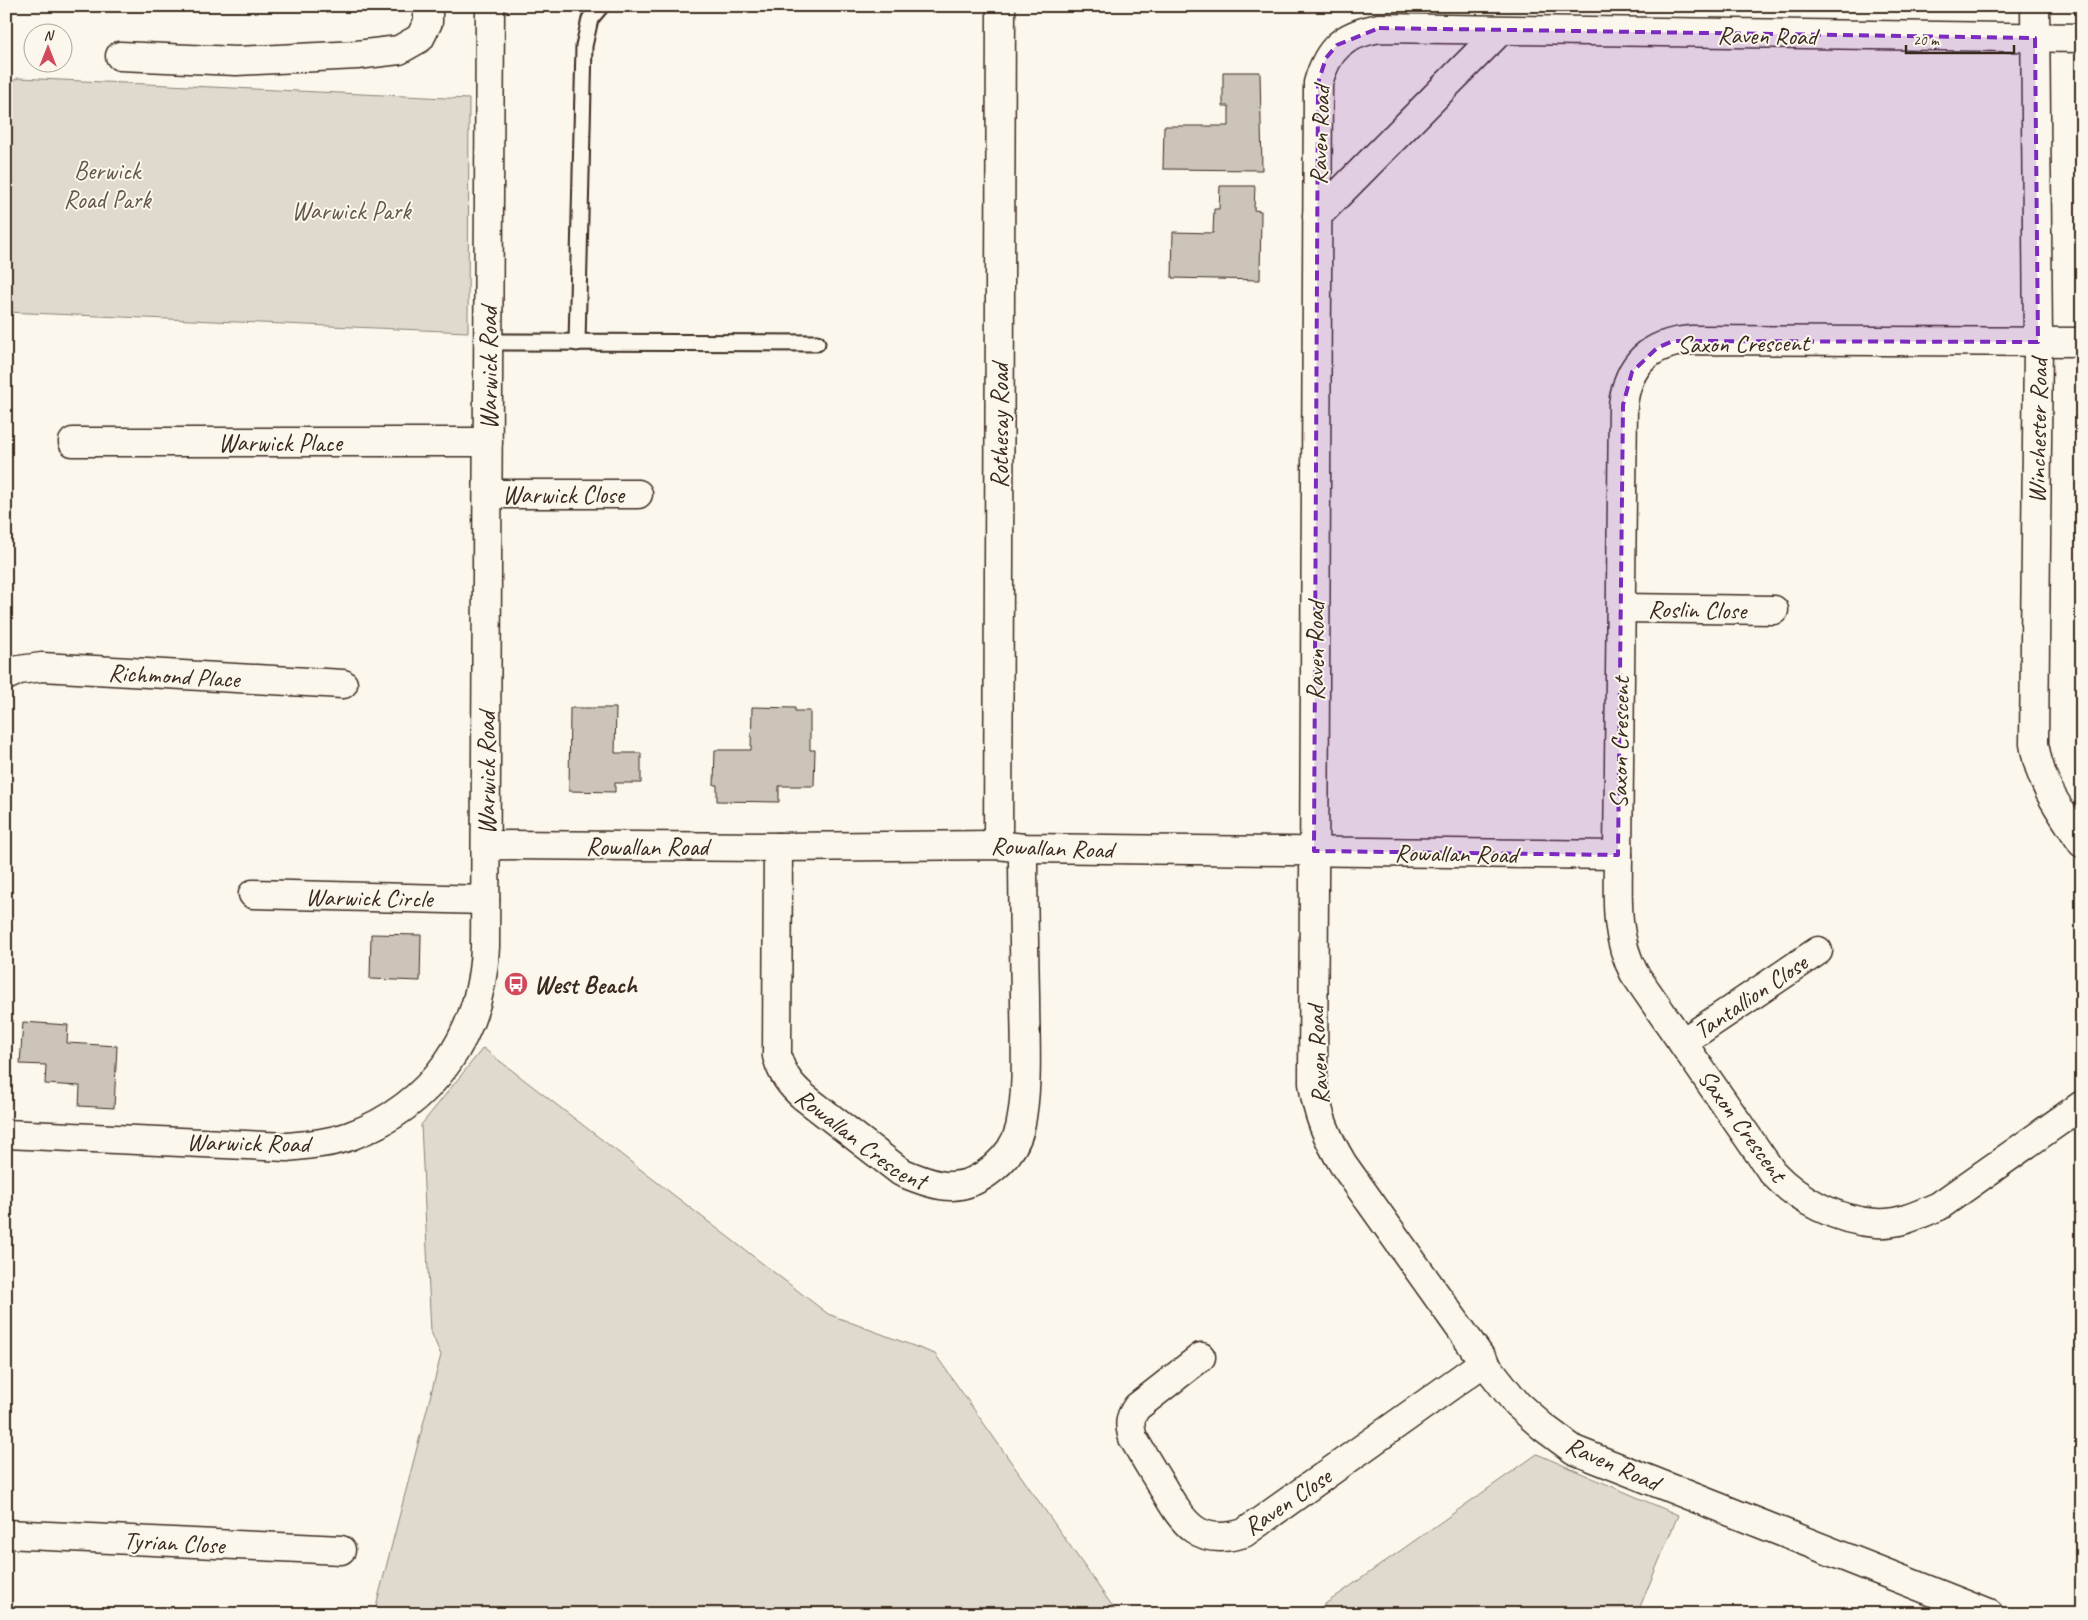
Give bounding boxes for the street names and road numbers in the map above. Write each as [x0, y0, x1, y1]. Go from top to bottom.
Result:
street label: Raven Road [1717, 19, 1820, 53]
street label: Raven Road [1302, 82, 1338, 185]
street label: Warwick Road [473, 302, 505, 429]
street label: Saxon Crescent [1677, 327, 1812, 361]
street label: Winchester Road [2021, 354, 2055, 504]
street label: Rothesay Road [984, 359, 1016, 488]
street label: Warwick Place [218, 427, 344, 459]
street label: Warwick Close [502, 479, 626, 511]
street label: Roslin Close [1648, 593, 1748, 627]
street label: Raven Road [1300, 598, 1332, 701]
street label: Richmond Place [108, 657, 242, 696]
street label: Saxon Crescent [1603, 674, 1637, 809]
street label: Warwick Road [471, 707, 503, 834]
street label: Rowallan Road [990, 830, 1118, 866]
street label: Rowallan Road [586, 831, 712, 863]
street label: Rowallan Road [1394, 837, 1522, 871]
street label: Warwick Circle [305, 881, 435, 915]
street label: Tantallion Close [1688, 946, 1815, 1047]
street label: Raven Road [1299, 1001, 1337, 1105]
street label: Saxon Crescent [1691, 1063, 1795, 1190]
street label: Rowallan Crescent [789, 1081, 934, 1199]
street label: Warwick Road [186, 1126, 314, 1160]
street label: Raven Road [1561, 1429, 1667, 1500]
street label: Raven Close [1238, 1460, 1339, 1543]
street label: Tyrian Close [123, 1524, 227, 1562]

